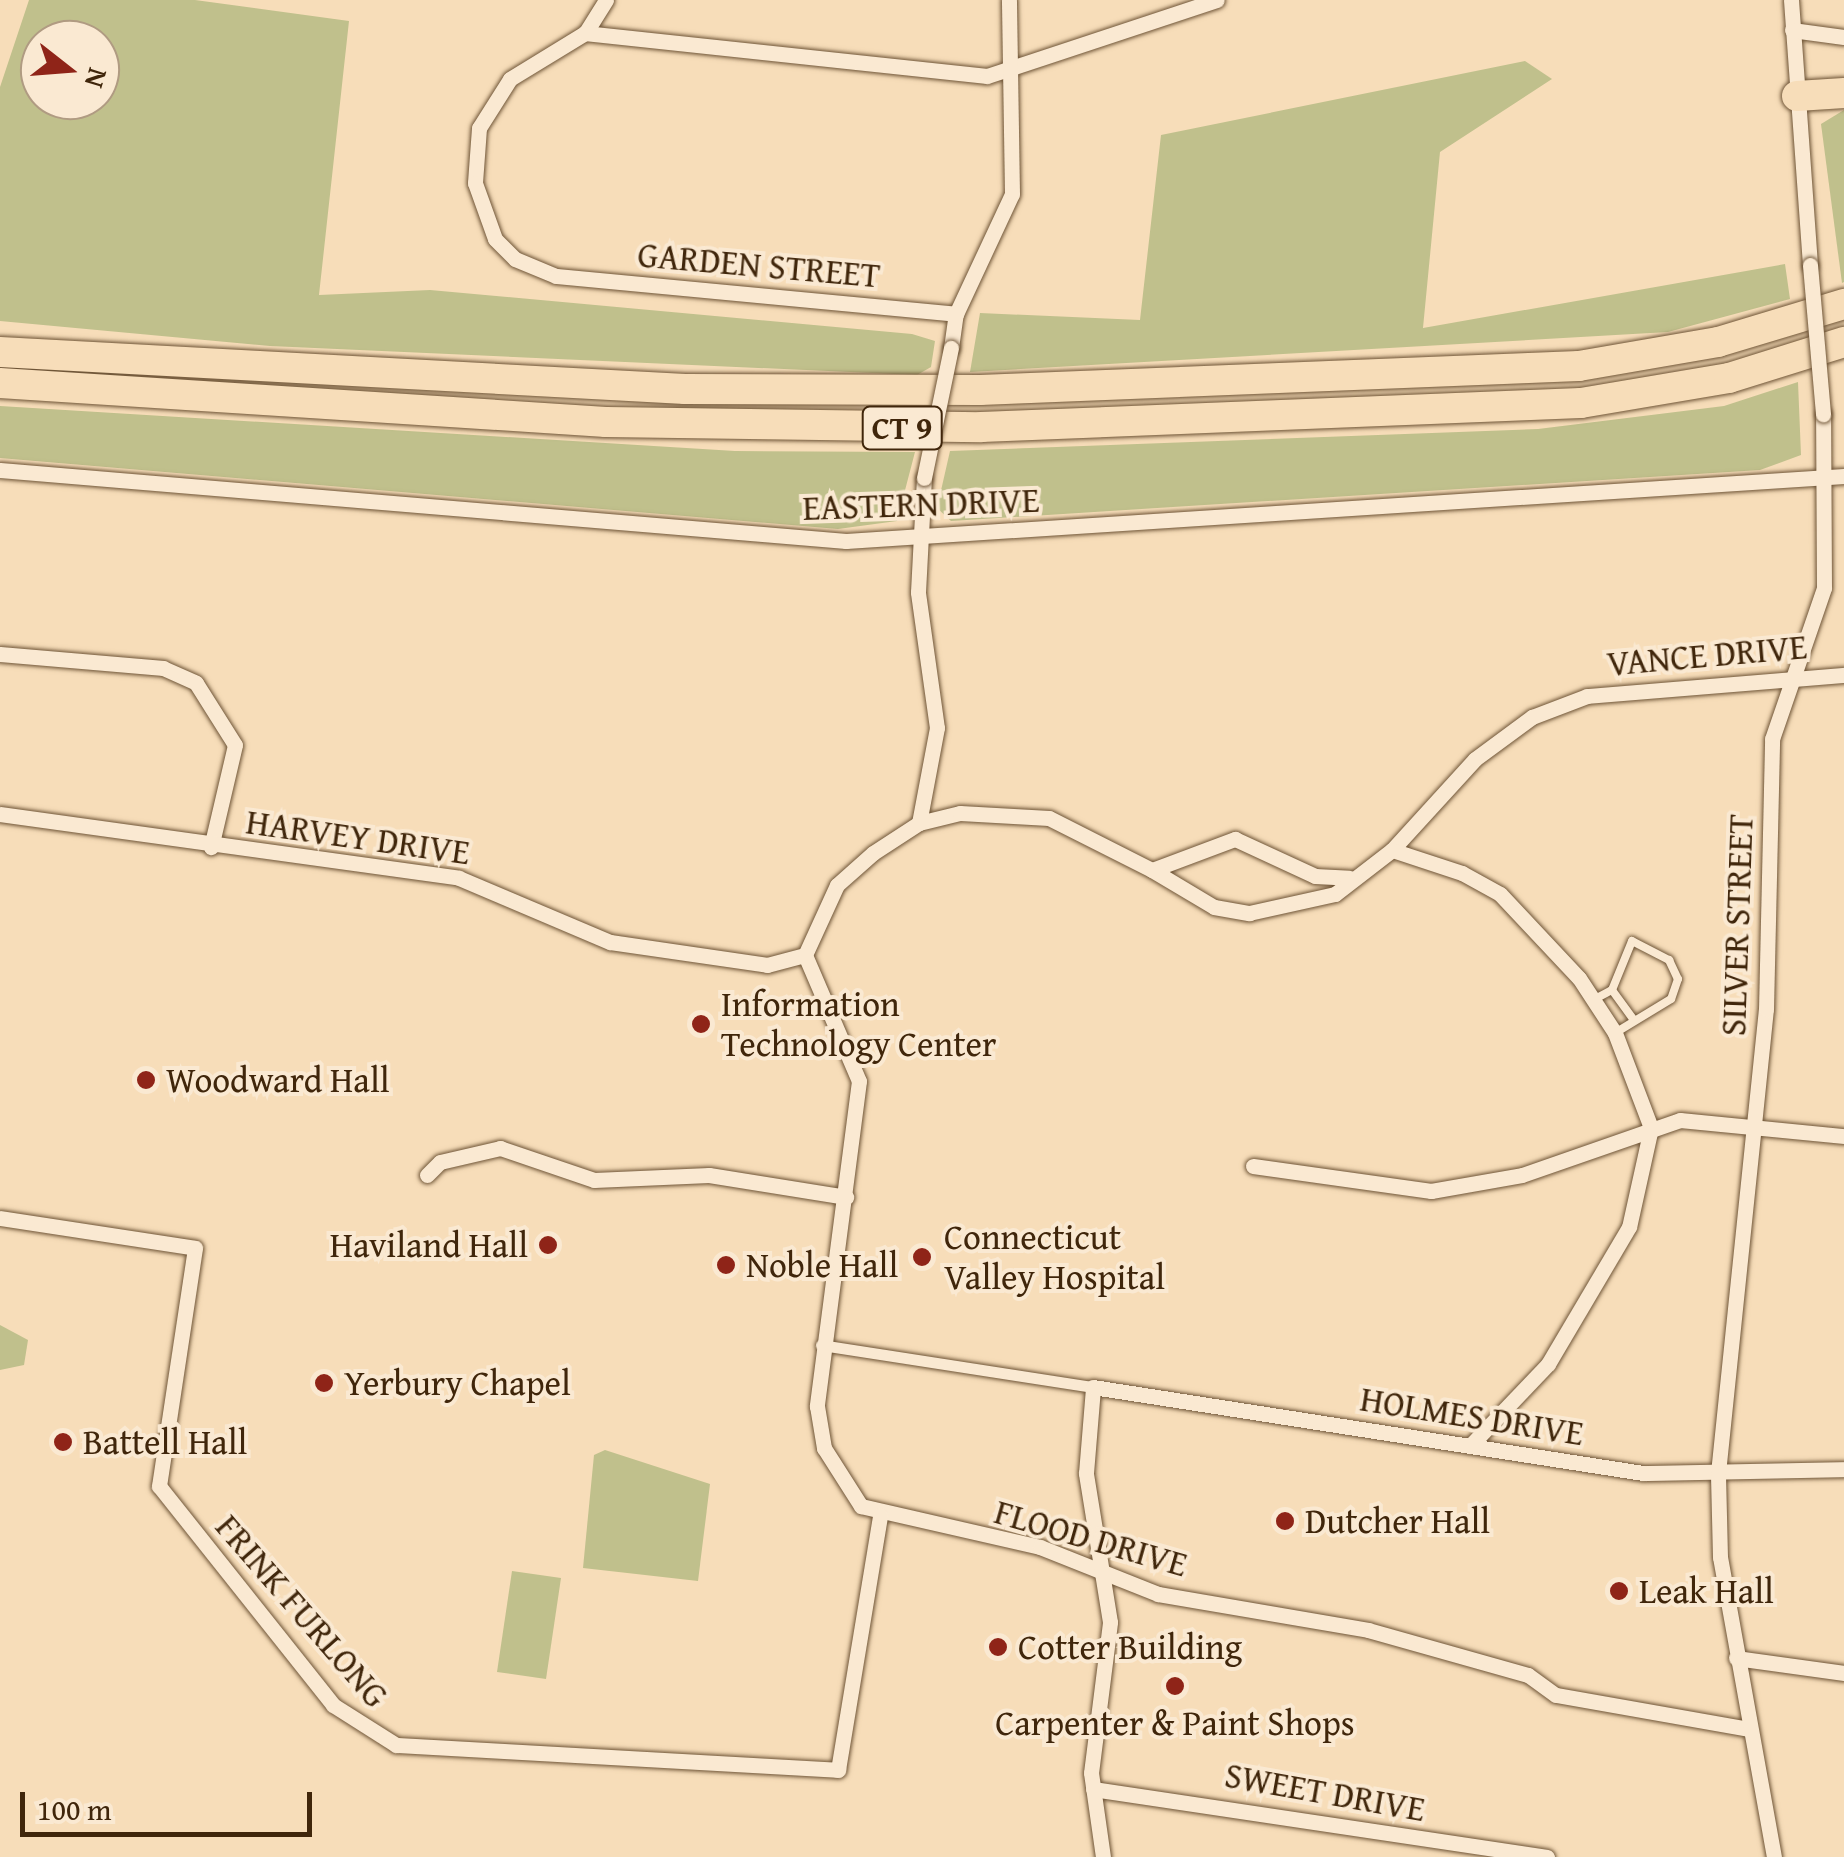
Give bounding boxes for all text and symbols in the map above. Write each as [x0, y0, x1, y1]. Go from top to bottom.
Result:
north arrow [20, 20, 120, 120]
text: N [75, 63, 120, 93]
street label: GARDEN STREET [636, 233, 882, 297]
road number: CT 9 [860, 401, 944, 455]
street label: EASTERN DRIVE [802, 479, 1040, 529]
street label: VANCE DRIVE [1605, 625, 1809, 685]
street label: HARVEY DRIVE [243, 801, 473, 873]
street label: SILVER STREET [1712, 813, 1762, 1037]
place label: Information Technology Center [721, 983, 996, 1065]
marker: Information Technology Center [690, 1013, 712, 1035]
place label: Woodward Hall [166, 1059, 390, 1101]
marker: Woodward Hall [135, 1069, 157, 1091]
place label: Connecticut Valley Hospital [944, 1216, 1165, 1298]
place label: Haviland Hall [330, 1224, 528, 1266]
marker: Haviland Hall [537, 1234, 559, 1256]
place label: Noble Hall [746, 1244, 898, 1286]
marker: Connecticut Valley Hospital [909, 1244, 935, 1270]
marker: Noble Hall [715, 1254, 737, 1276]
place label: Yerbury Chapel [344, 1362, 571, 1404]
marker: Yerbury Chapel [313, 1372, 335, 1394]
street label: HOLMES DRIVE [1357, 1378, 1587, 1454]
place label: Battell Hall [83, 1421, 247, 1463]
marker: Battell Hall [52, 1431, 74, 1453]
street label: FLOOD DRIVE [990, 1490, 1192, 1586]
place label: Dutcher Hall [1305, 1500, 1490, 1542]
street label: FRINK FURLONG [207, 1506, 397, 1716]
marker: Dutcher Hall [1274, 1510, 1296, 1532]
place label: Leak Hall [1639, 1570, 1774, 1612]
marker: Leak Hall [1608, 1580, 1630, 1602]
place label: Cotter Building [1018, 1626, 1242, 1668]
marker: Cotter Building [987, 1636, 1009, 1658]
marker: Carpenter & Paint Shops [1164, 1675, 1186, 1697]
place label: Carpenter & Paint Shops [995, 1702, 1355, 1744]
street label: SWEET DRIVE [1222, 1754, 1428, 1830]
scale bar [25, 1772, 318, 1834]
text: 100 m [37, 1787, 111, 1831]

